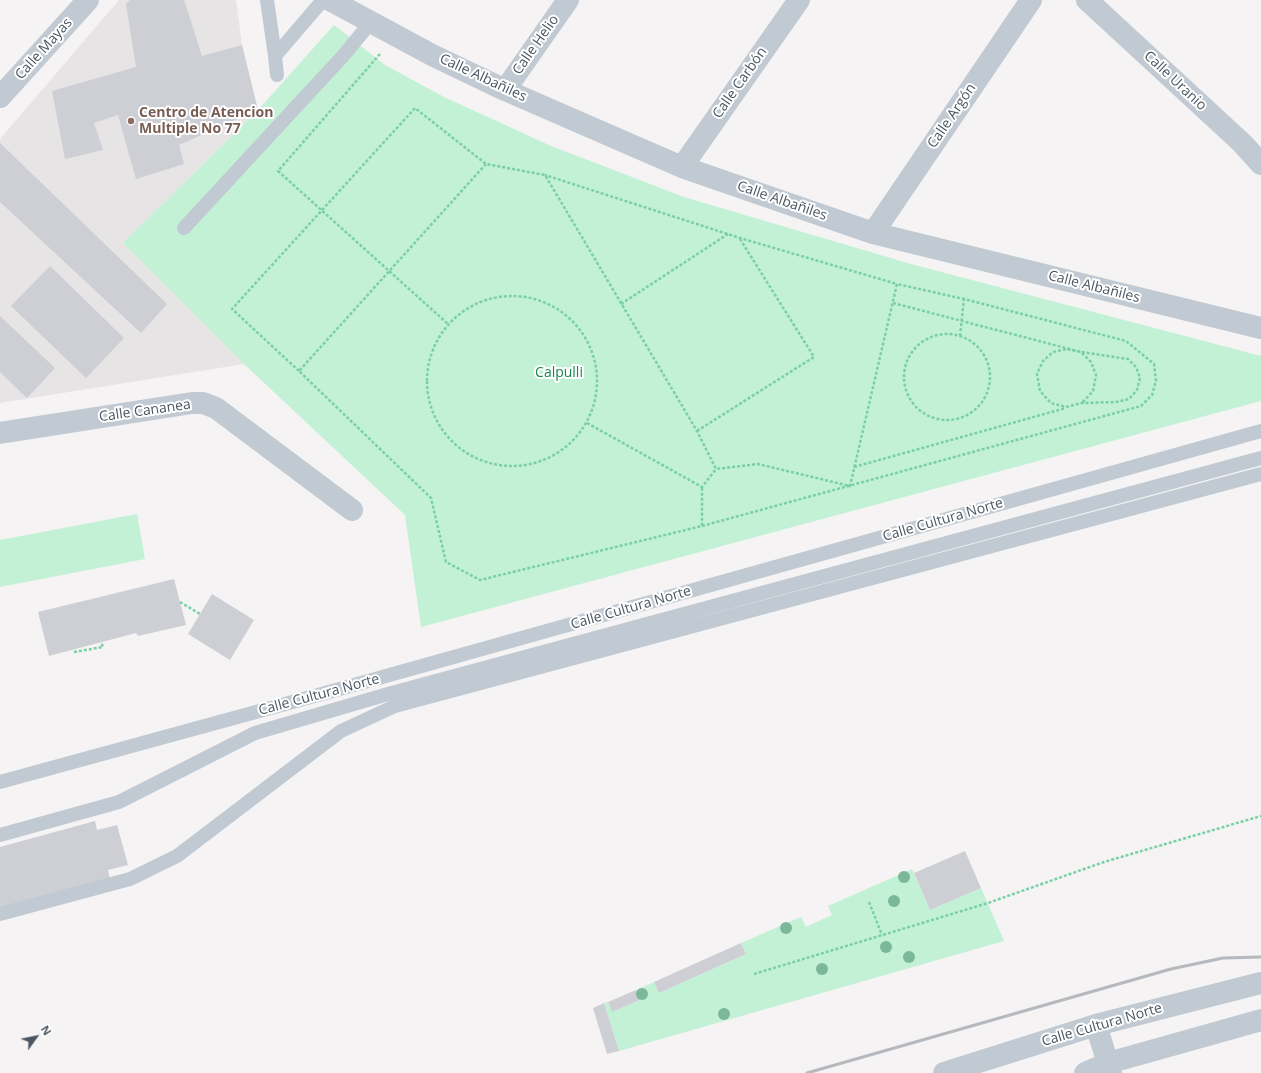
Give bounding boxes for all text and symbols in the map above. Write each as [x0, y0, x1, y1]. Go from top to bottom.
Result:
street label: Calle Helio [509, 12, 563, 78]
street label: Calle Mayas [12, 15, 76, 83]
street label: Calle Carbón [709, 44, 771, 122]
street label: Calle Uranio [1140, 48, 1210, 114]
street label: Calle Albañiles [437, 51, 529, 105]
street label: Calle Argón [924, 80, 980, 152]
place label: Centro de Atencion Multiple No 77 [139, 105, 273, 138]
marker: Centro de Atencion Multiple No 77 [126, 116, 136, 126]
street label: Calle Albañiles [735, 178, 829, 224]
street label: Calle Albañiles [1046, 267, 1142, 307]
park label: Calpulli [535, 365, 583, 381]
street label: Calle Cananea [98, 396, 192, 426]
street label: Calle Cultura Norte [881, 495, 1005, 545]
street label: Calle Cultura Norte [569, 583, 693, 633]
street label: Calle Cultura Norte [257, 671, 381, 719]
street label: Calle Cultura Norte [1040, 1000, 1164, 1050]
north arrow [16, 1017, 56, 1057]
text: N [38, 1022, 55, 1038]

